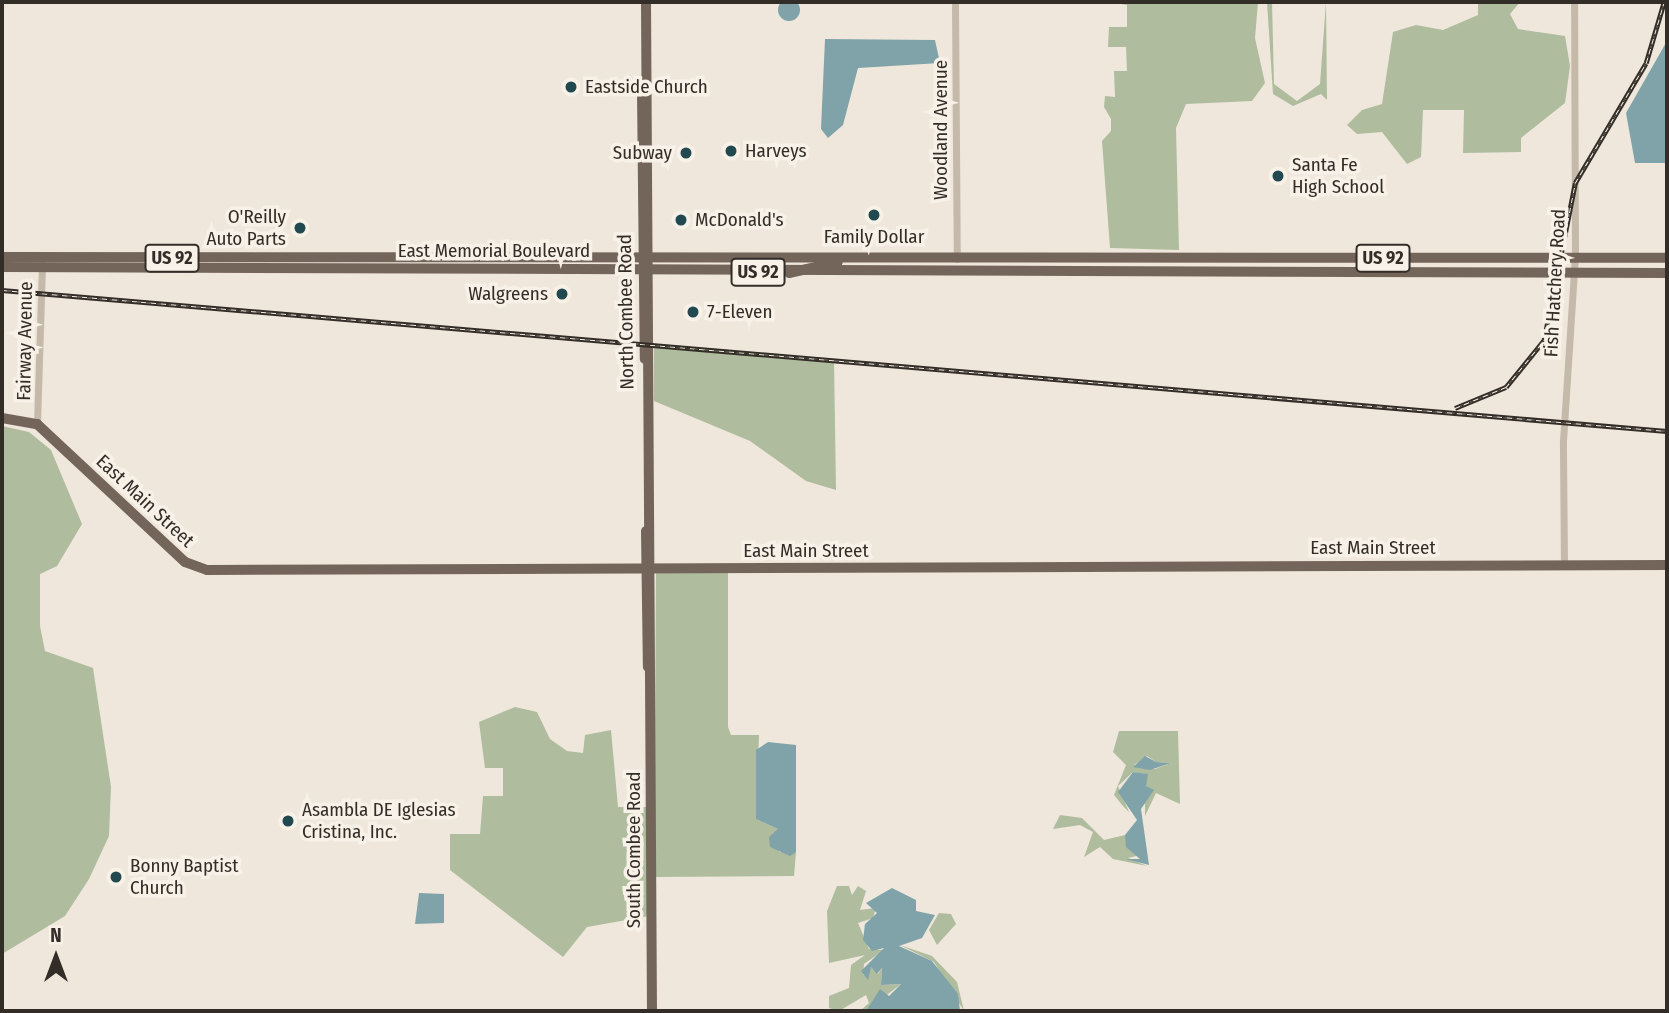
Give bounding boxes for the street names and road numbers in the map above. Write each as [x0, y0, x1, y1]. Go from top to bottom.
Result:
street label: Woodland Avenue [930, 60, 952, 200]
street label: Fish Hatchery Road [1540, 208, 1570, 358]
street label: North Combee Road [613, 234, 639, 390]
street label: East Memorial Boulevard [398, 240, 590, 262]
road number: US 92 [144, 244, 200, 272]
road number: US 92 [1355, 244, 1411, 272]
road number: US 92 [730, 258, 786, 286]
street label: Fairway Avenue [13, 281, 37, 401]
street label: East Main Street [91, 450, 199, 552]
street label: East Main Street [1310, 537, 1436, 559]
street label: East Main Street [743, 540, 869, 562]
street label: South Combee Road [623, 772, 645, 928]

